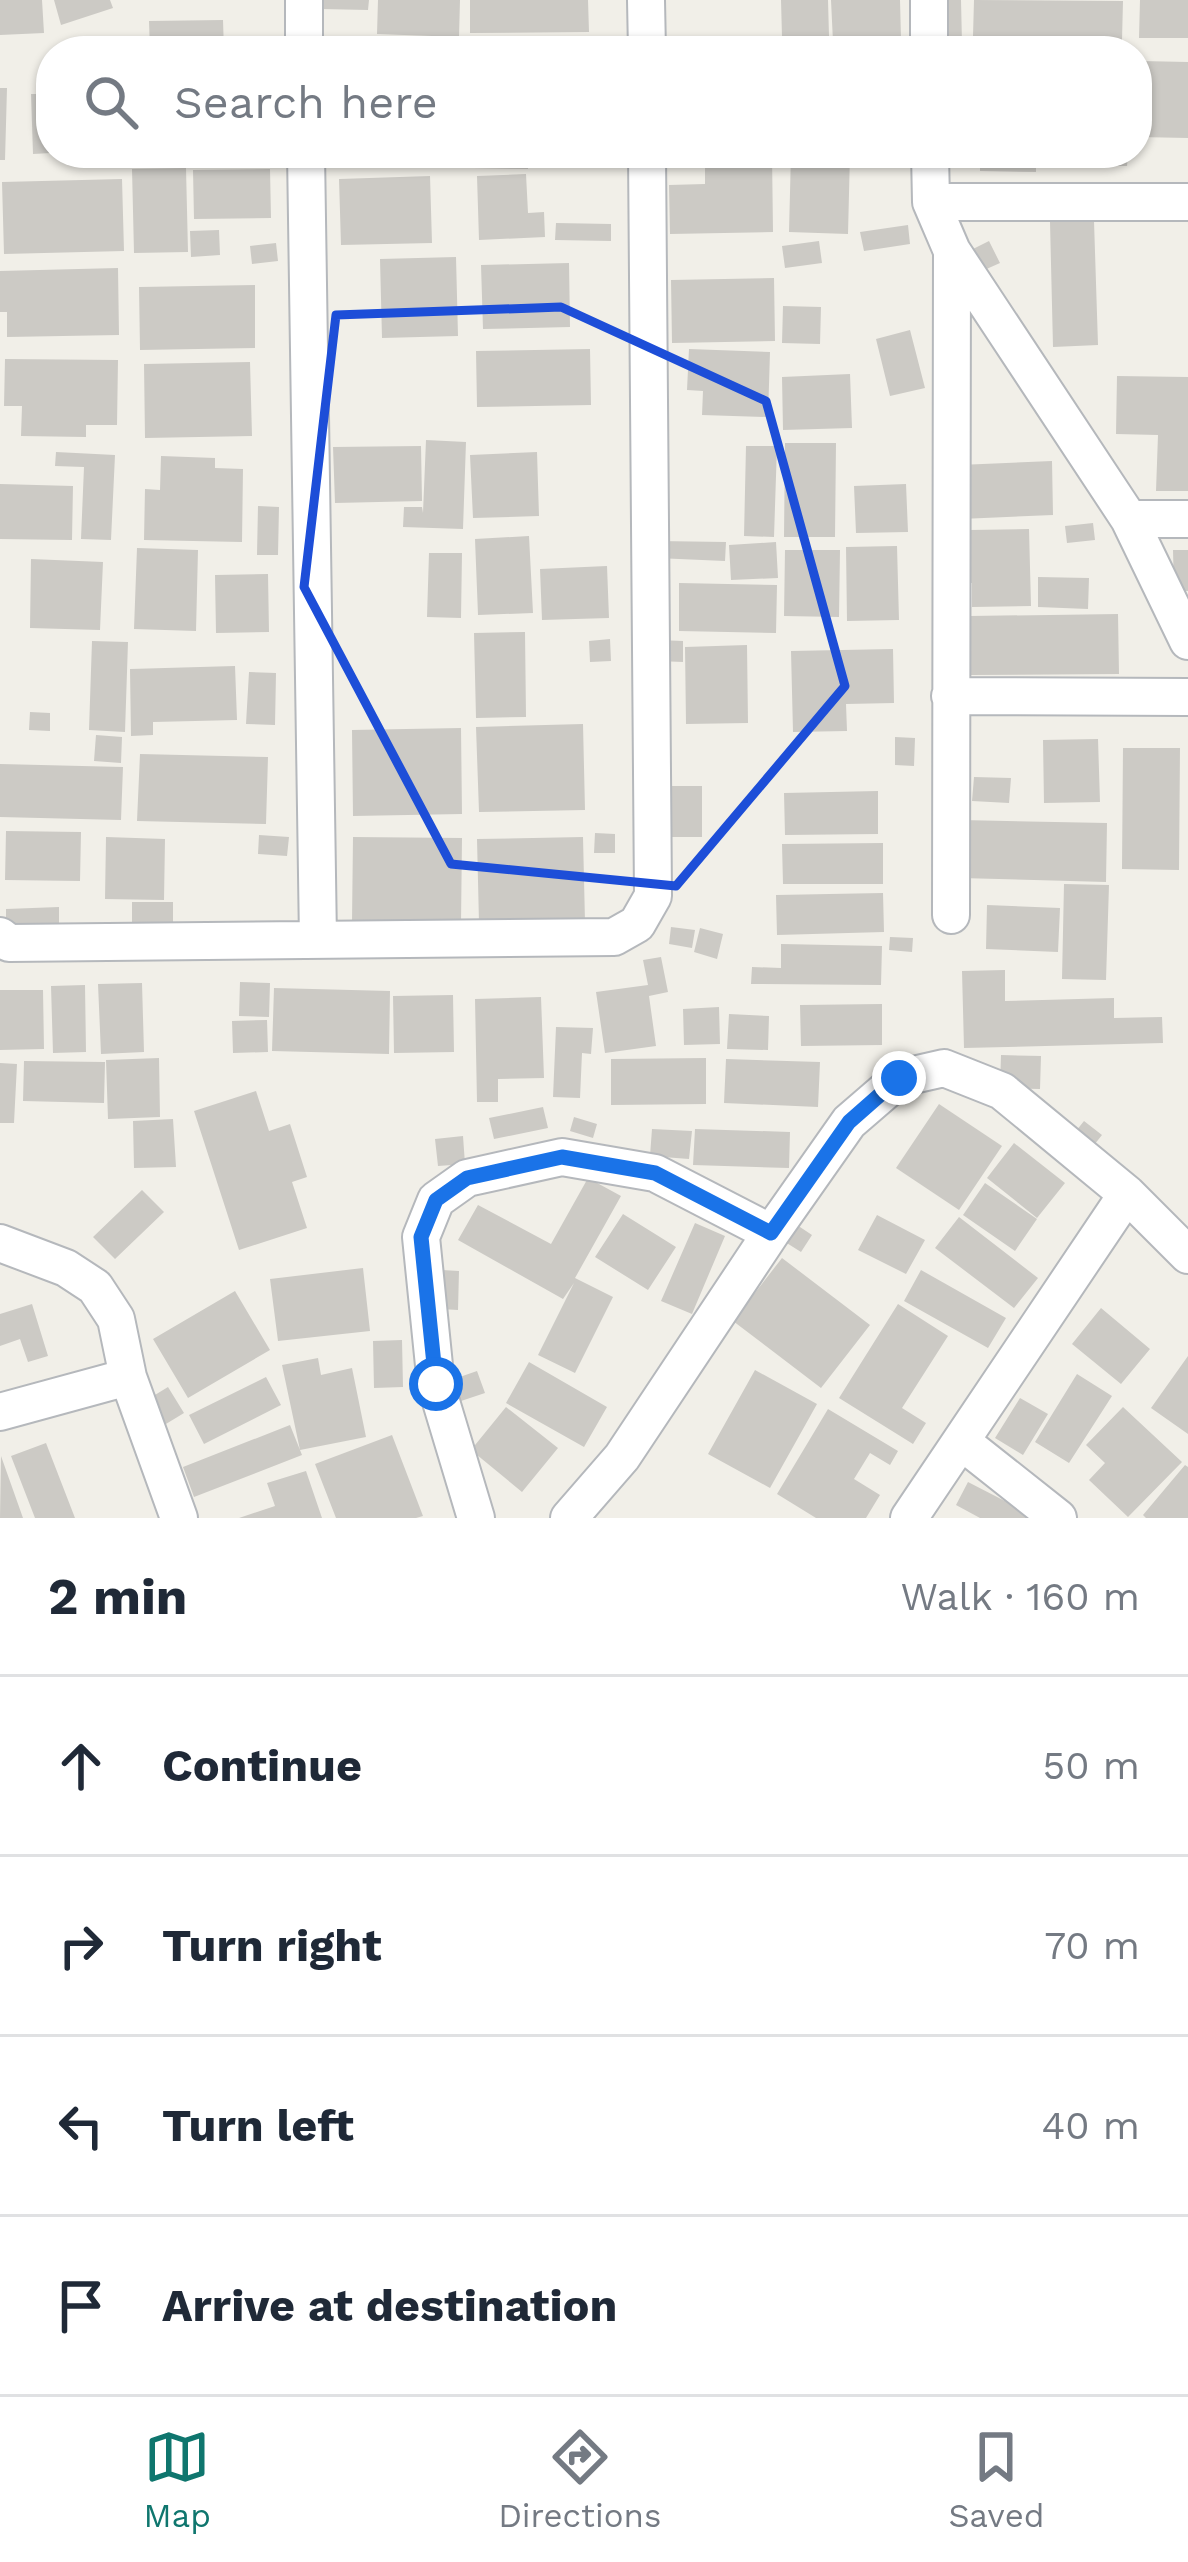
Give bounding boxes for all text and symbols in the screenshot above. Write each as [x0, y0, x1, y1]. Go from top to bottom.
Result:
search box [36, 36, 1152, 168]
icon: search [78, 69, 144, 135]
text: Search here [174, 76, 438, 129]
route end [872, 1051, 926, 1105]
route start [409, 1357, 463, 1411]
text: 2 min [48, 1567, 187, 1626]
text: Walk · 160 m [901, 1574, 1140, 1619]
icon: ahead [48, 1733, 114, 1799]
text: Continue [162, 1739, 362, 1792]
text: 50 m [1043, 1743, 1140, 1788]
icon: right [48, 1913, 114, 1979]
text: Turn right [162, 1919, 382, 1972]
text: 70 m [1044, 1923, 1140, 1968]
icon: left [48, 2093, 114, 2159]
text: Turn left [162, 2099, 354, 2152]
text: 40 m [1041, 2103, 1140, 2148]
icon: arrive [48, 2273, 114, 2339]
text: Arrive at destination [162, 2279, 617, 2332]
tab: Map [144, 2424, 211, 2535]
tab: Directions [498, 2424, 661, 2535]
tab: Saved [949, 2424, 1044, 2535]

